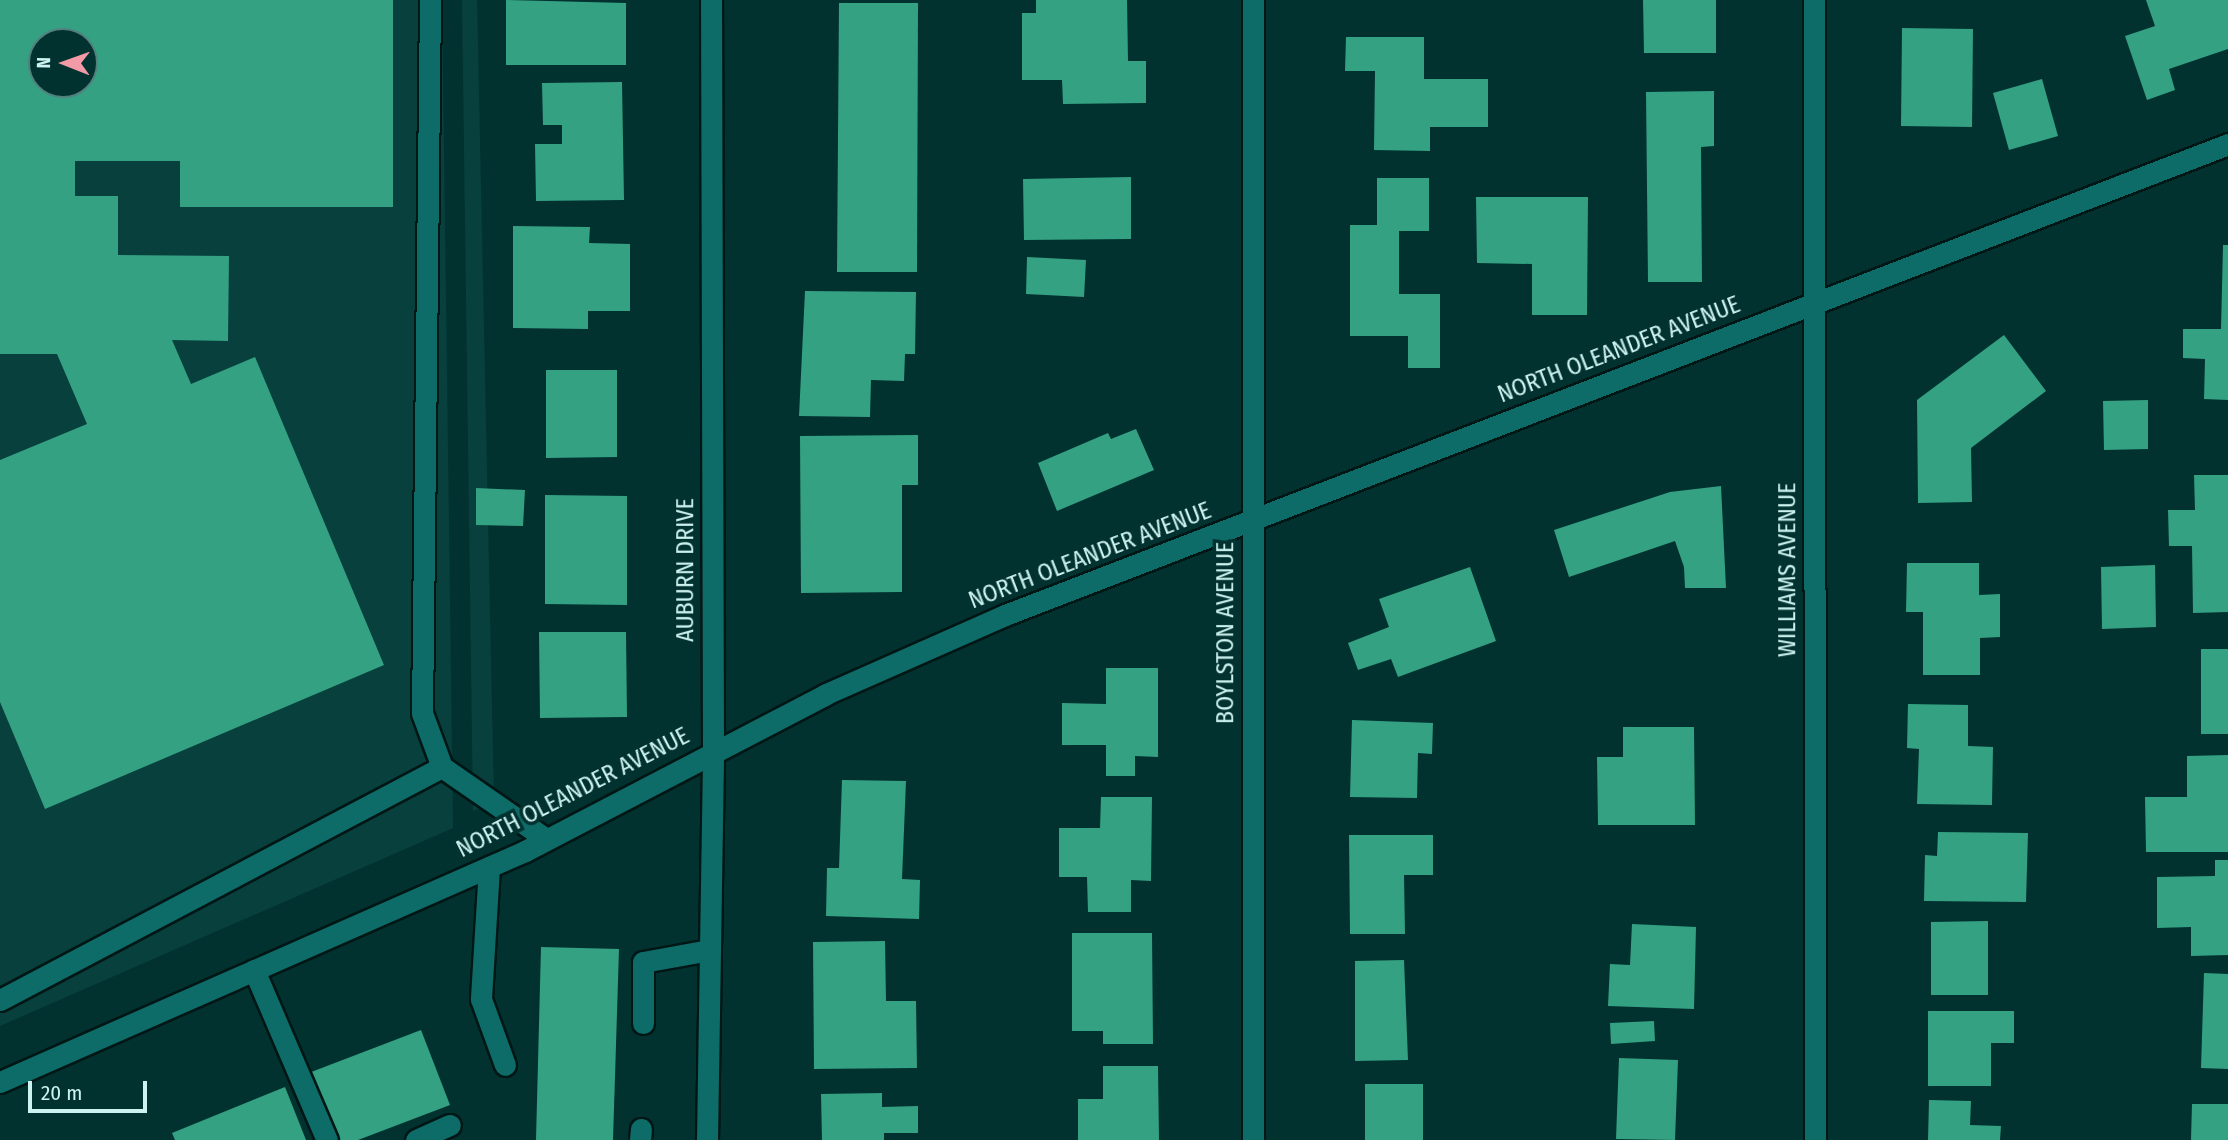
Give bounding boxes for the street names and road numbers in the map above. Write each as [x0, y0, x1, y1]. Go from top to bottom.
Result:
street label: NORTH OLEANDER AVENUE [1494, 290, 1744, 410]
street label: WILLIAMS AVENUE [1774, 483, 1802, 657]
street label: NORTH OLEANDER AVENUE [965, 496, 1215, 616]
street label: AUBURN DRIVE [672, 498, 700, 642]
street label: BOYLSTON AVENUE [1212, 542, 1240, 724]
street label: NORTH OLEANDER AVENUE [452, 722, 694, 864]

